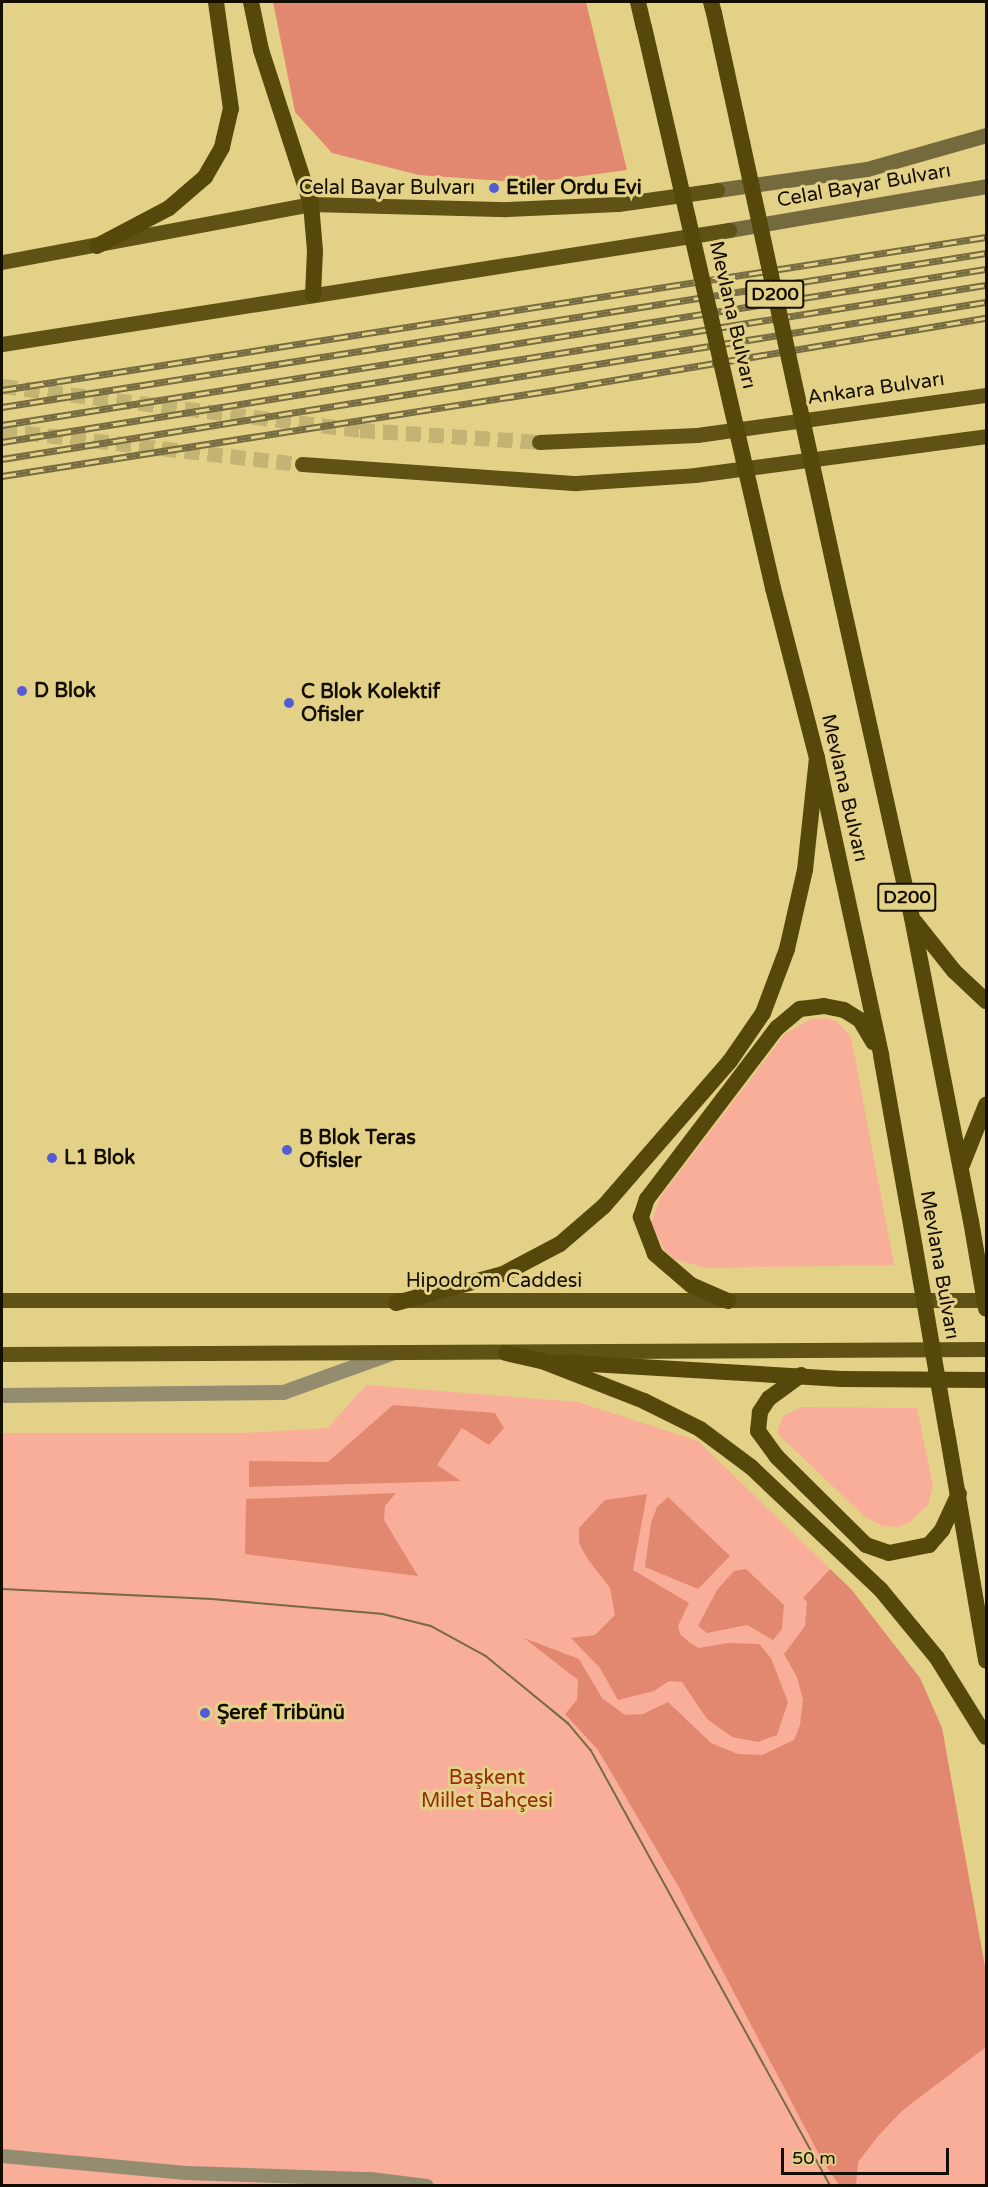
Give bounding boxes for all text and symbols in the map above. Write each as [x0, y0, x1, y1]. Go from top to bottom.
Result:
street label: Celal Bayar Bulvarı [775, 159, 953, 213]
street label: Celal Bayar Bulvarı [299, 176, 475, 200]
place label: Etiler Ordu Evi [506, 176, 642, 200]
marker: Etiler Ordu Evi [487, 181, 501, 195]
street label: Mevlana Bulvarı [703, 239, 761, 391]
road number: D200 [745, 279, 805, 309]
street label: Ankara Bulvarı [806, 367, 946, 411]
place label: D Blok [34, 679, 96, 703]
place label: C Blok Kolektif Ofisler [301, 680, 440, 727]
marker: D Blok [15, 684, 29, 698]
marker: C Blok Kolektif Ofisler [282, 696, 296, 710]
street label: Mevlana Bulvarı [815, 712, 873, 864]
road number: D200 [877, 882, 937, 912]
place label: B Blok Teras Ofisler [299, 1126, 416, 1173]
marker: B Blok Teras Ofisler [280, 1143, 294, 1157]
place label: L1 Blok [64, 1146, 135, 1170]
marker: L1 Blok [45, 1151, 59, 1165]
street label: Mevlana Bulvarı [914, 1189, 964, 1341]
street label: Hipodrom Caddesi [406, 1269, 582, 1293]
place label: Şeref Tribünü [217, 1701, 345, 1725]
marker: Şeref Tribünü [198, 1706, 212, 1720]
park label: Başkent Millet Bahçesi [421, 1766, 553, 1813]
scale bar [784, 2136, 952, 2174]
text: 50 m [792, 2147, 836, 2169]

